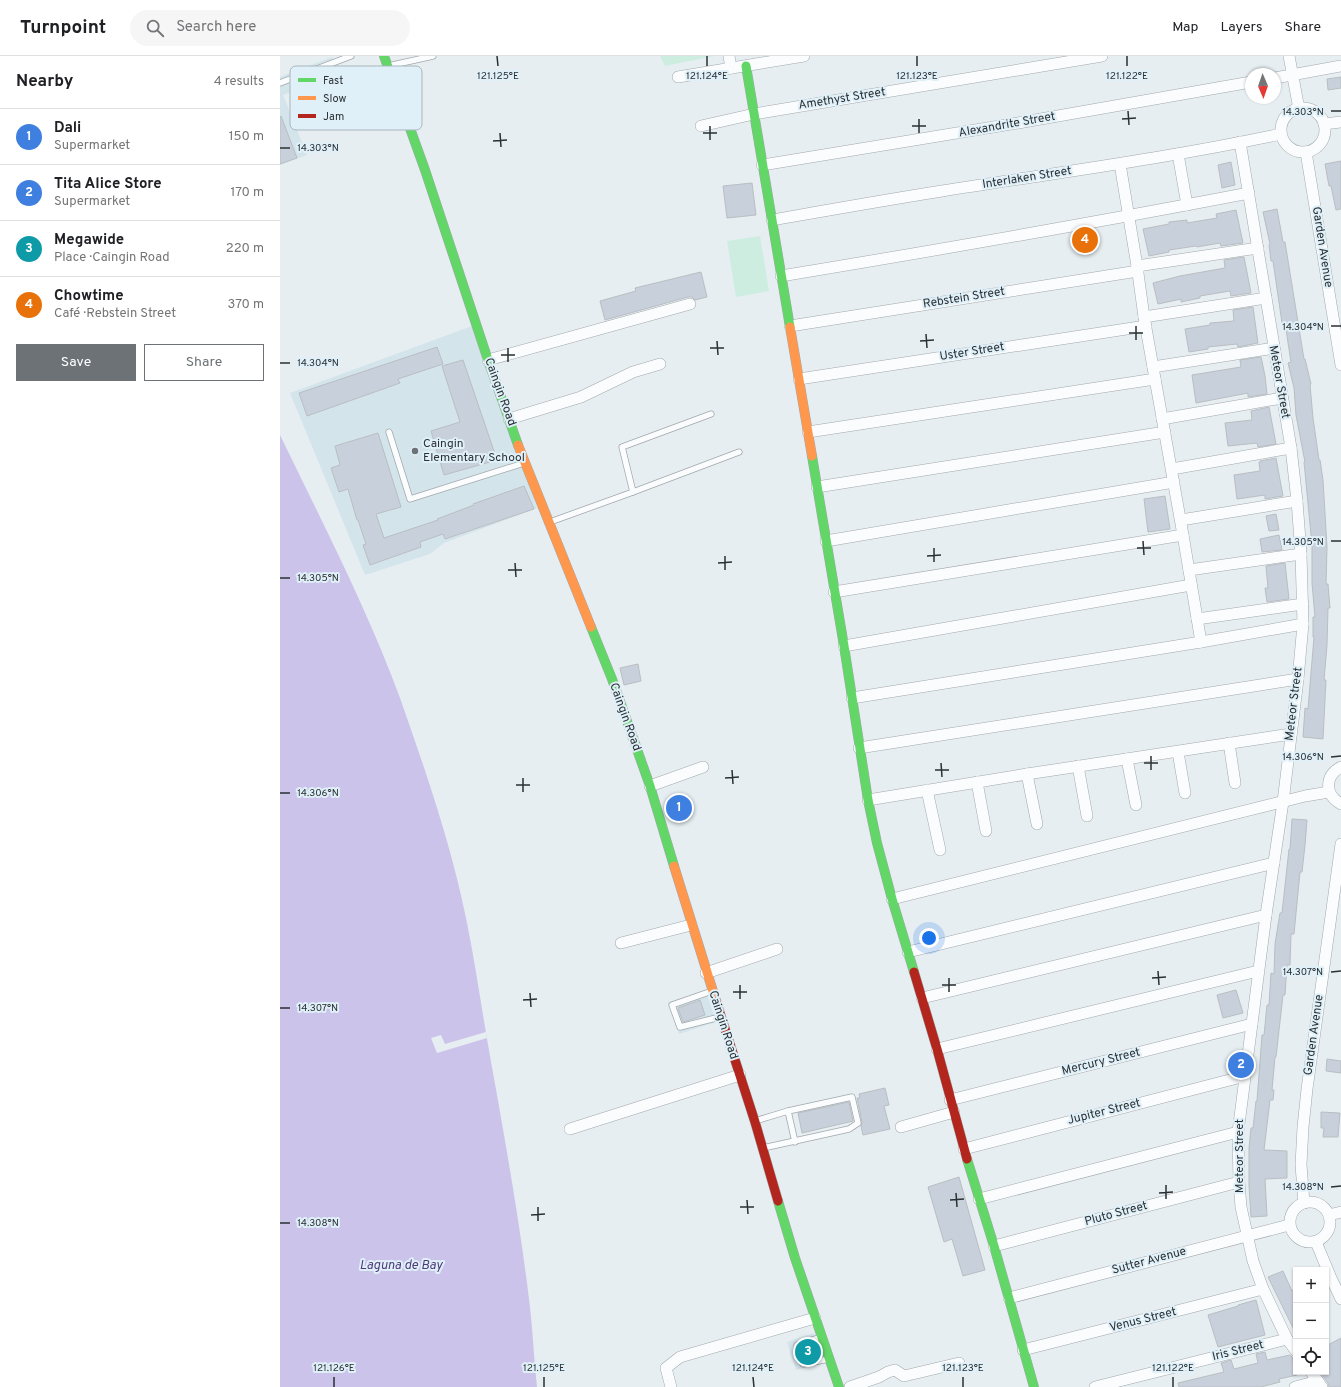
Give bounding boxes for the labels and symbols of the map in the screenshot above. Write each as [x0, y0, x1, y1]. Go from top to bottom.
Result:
legend [290, 66, 422, 130]
north arrow [1245, 68, 1281, 104]
text: 121.125°E [477, 70, 519, 83]
text: 121.124°E [686, 70, 728, 83]
text: 121.123°E [896, 70, 938, 83]
text: 121.122°E [1106, 70, 1148, 83]
text: Fast [323, 74, 343, 88]
street label: Amethyst Street [797, 84, 887, 114]
text: Slow [323, 92, 346, 106]
text: 14.303°N [1282, 106, 1324, 119]
street label: Alexandrite Street [957, 109, 1057, 141]
text: Jam [323, 110, 344, 124]
text: 14.303°N [297, 142, 339, 155]
street label: Interlaken Street [981, 163, 1073, 193]
street label: Garden Avenue [1308, 205, 1336, 289]
pin: 4 [1072, 225, 1098, 255]
street label: Rebstein Street [922, 284, 1006, 312]
text: 14.304°N [1282, 321, 1324, 334]
street label: Uster Street [939, 339, 1005, 365]
street label: Meteor Street [1265, 344, 1293, 420]
street label: Caingin Road [480, 356, 520, 428]
text: 14.304°N [297, 357, 339, 370]
place label: Caingin Elementary School [423, 436, 525, 466]
marker: Caingin Elementary School [410, 446, 420, 456]
text: 14.305°N [1282, 536, 1324, 549]
text: 14.305°N [297, 572, 339, 585]
street label: Meteor Street [1282, 666, 1306, 742]
street label: Caingin Road [605, 681, 645, 753]
text: 14.306°N [1282, 751, 1324, 764]
text: 14.306°N [297, 787, 339, 800]
pin: 1 [666, 793, 692, 823]
your location [919, 928, 939, 948]
text: 14.307°N [1283, 966, 1323, 979]
street label: Caingin Road [704, 989, 742, 1061]
street label: Garden Avenue [1300, 993, 1328, 1077]
text: 14.307°N [298, 1002, 338, 1015]
street label: Mercury Street [1060, 1045, 1142, 1079]
pin: 2 [1228, 1050, 1254, 1080]
street label: Jupiter Street [1066, 1095, 1142, 1129]
street label: Meteor Street [1232, 1119, 1248, 1193]
text: 14.308°N [1282, 1181, 1324, 1194]
street label: Pluto Street [1083, 1198, 1149, 1230]
text: 14.308°N [297, 1217, 339, 1230]
street label: Sutter Avenue [1110, 1243, 1188, 1279]
water label: Laguna de Bay [360, 1258, 444, 1274]
street label: Venus Street [1108, 1304, 1178, 1336]
pin: 3 [795, 1337, 821, 1367]
street label: Iris Street [1211, 1337, 1265, 1365]
text: 121.126°E [313, 1362, 355, 1375]
text: 121.125°E [523, 1362, 565, 1375]
text: 121.124°E [732, 1362, 774, 1375]
text: 121.123°E [942, 1362, 984, 1375]
text: 121.122°E [1152, 1362, 1194, 1375]

